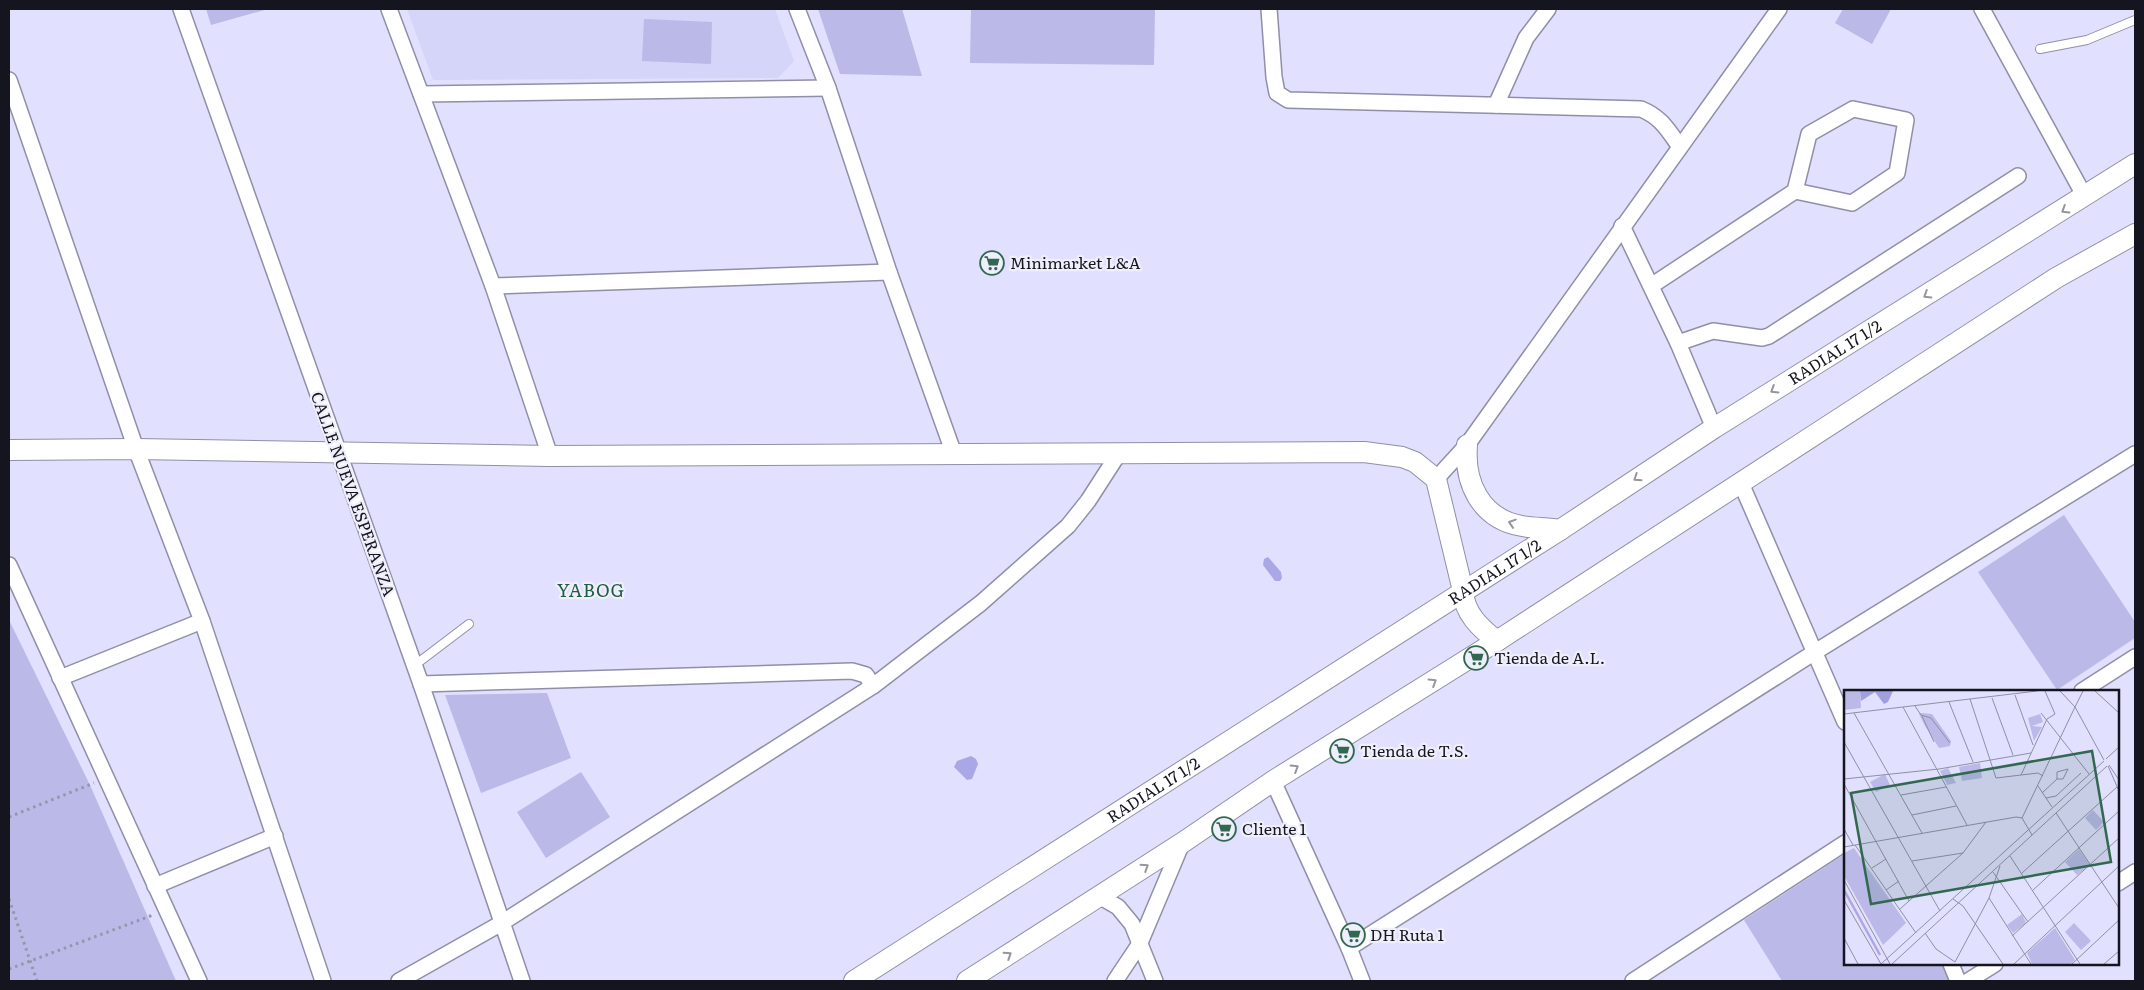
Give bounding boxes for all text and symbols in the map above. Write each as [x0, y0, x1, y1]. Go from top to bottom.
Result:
one-way arrow [2061, 203, 2070, 213]
supermarket icon: Minimarket L&A [979, 250, 1005, 276]
place label: Minimarket L&A [1010, 250, 1141, 274]
one-way arrow [1923, 289, 1932, 299]
street label: RADIAL 17 1/2 [1783, 313, 1886, 390]
one-way arrow [1770, 384, 1779, 394]
street label: CALLE NUEVA ESPERANZA [306, 388, 402, 599]
one-way arrow [1634, 472, 1643, 482]
one-way arrow [1509, 519, 1517, 529]
street label: RADIAL 17 1/2 [1443, 532, 1545, 610]
district label: YABOG [557, 576, 625, 603]
supermarket icon: Tienda de A.L. [1463, 645, 1489, 671]
place label: Tienda de A.L. [1494, 645, 1605, 669]
one-way arrow [1427, 678, 1436, 688]
inset map [1844, 690, 2119, 965]
supermarket icon: Tienda de T.S. [1329, 738, 1355, 764]
place label: Tienda de T.S. [1360, 738, 1469, 762]
street label: RADIAL 17 1/2 [1101, 750, 1204, 828]
one-way arrow [1289, 764, 1298, 774]
supermarket icon: Cliente 1 [1211, 816, 1237, 842]
place label: Cliente 1 [1242, 816, 1307, 840]
one-way arrow [1139, 864, 1148, 873]
supermarket icon: DH Ruta 1 [1340, 922, 1366, 948]
place label: DH Ruta 1 [1370, 922, 1445, 946]
one-way arrow [1002, 952, 1012, 961]

